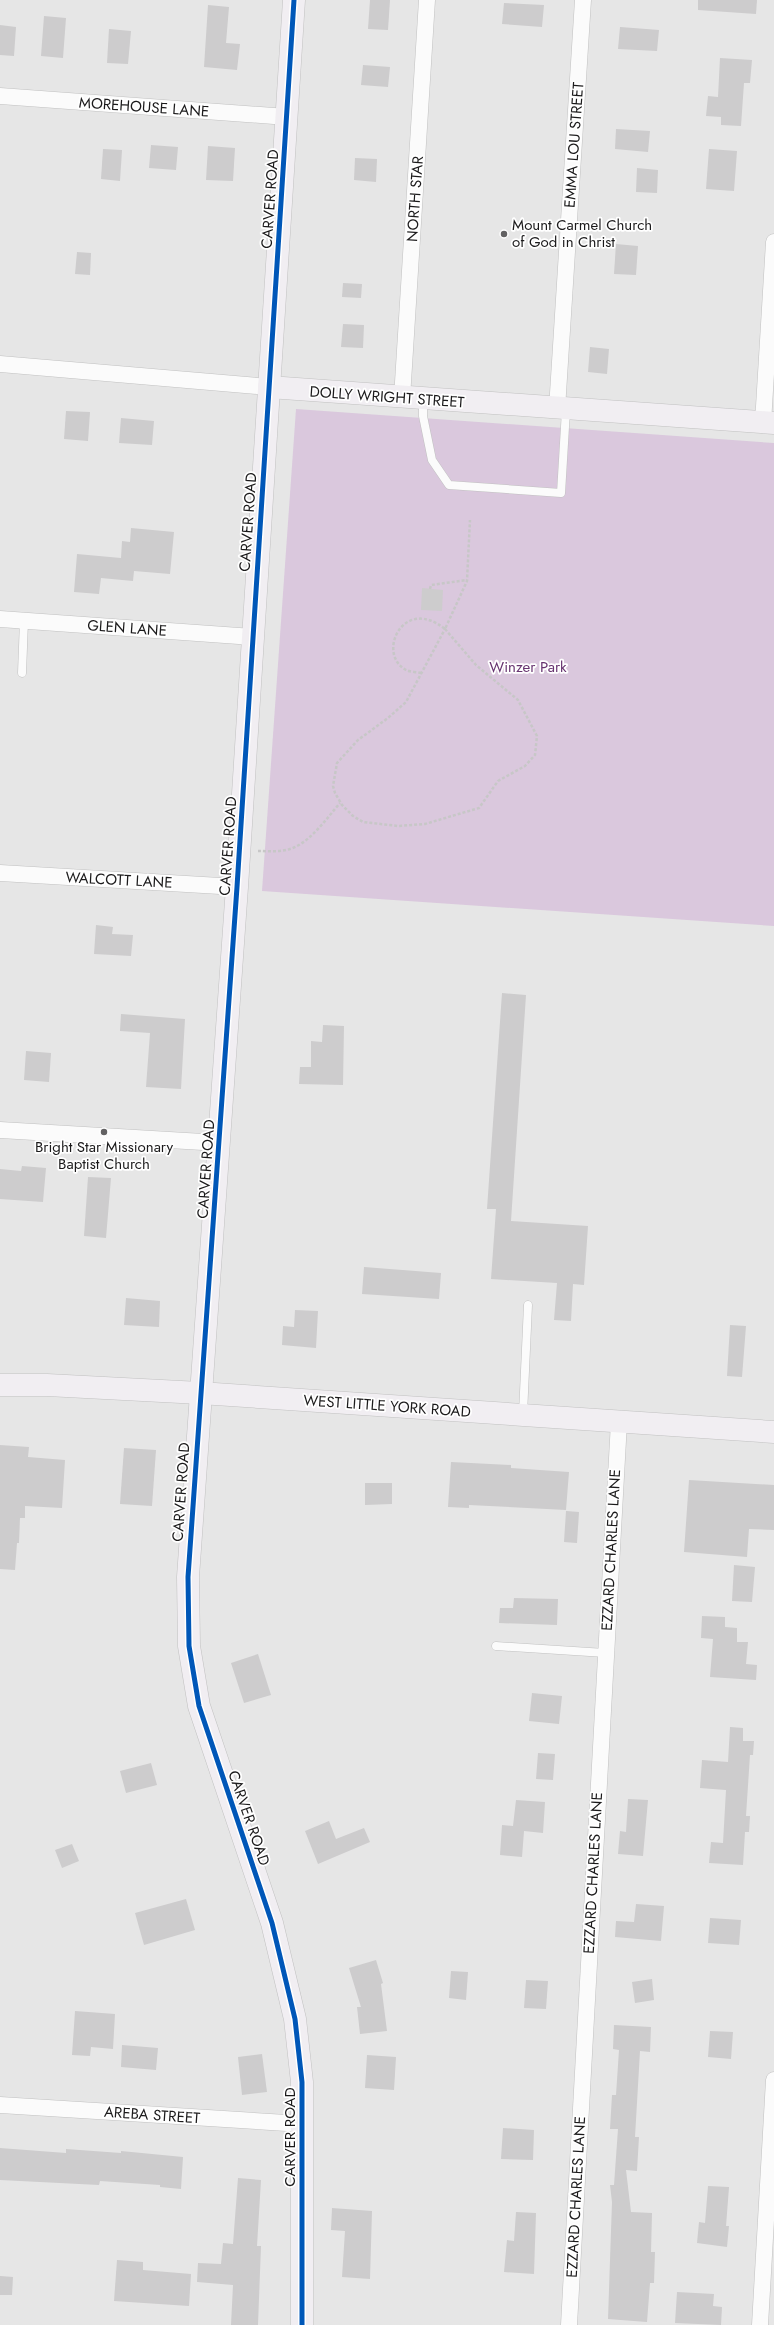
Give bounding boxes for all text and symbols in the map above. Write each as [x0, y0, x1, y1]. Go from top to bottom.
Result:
street label: EMMA LOU STREET [559, 81, 589, 209]
street label: MOREHOUSE LANE [78, 91, 210, 123]
street label: CARVER ROAD [256, 149, 284, 249]
street label: NORTH STAR [401, 155, 429, 243]
place label: Mount Carmel Church of God in Christ [512, 214, 652, 253]
marker: Mount Carmel Church of God in Christ [499, 229, 509, 239]
street label: DOLLY WRIGHT STREET [309, 381, 465, 413]
street label: CARVER ROAD [234, 472, 262, 572]
street label: GLEN LANE [86, 614, 168, 642]
park label: Winzer Park [489, 656, 567, 678]
street label: CARVER ROAD [214, 796, 242, 896]
street label: WALCOTT LANE [65, 866, 173, 894]
street label: CARVER ROAD [192, 1119, 220, 1219]
marker: Bright Star Missionary Baptist Church [99, 1127, 109, 1137]
place label: Bright Star Missionary Baptist Church [35, 1136, 173, 1175]
street label: WEST LITTLE YORK ROAD [302, 1389, 472, 1423]
street label: CARVER ROAD [167, 1442, 195, 1542]
street label: EZZARD CHARLES LANE [596, 1469, 626, 1631]
street label: CARVER ROAD [222, 1767, 276, 1869]
street label: EZZARD CHARLES LANE [578, 1792, 608, 1954]
street label: CARVER ROAD [279, 2087, 301, 2187]
street label: AREBA STREET [103, 2101, 201, 2129]
street label: EZZARD CHARLES LANE [561, 2116, 591, 2278]

